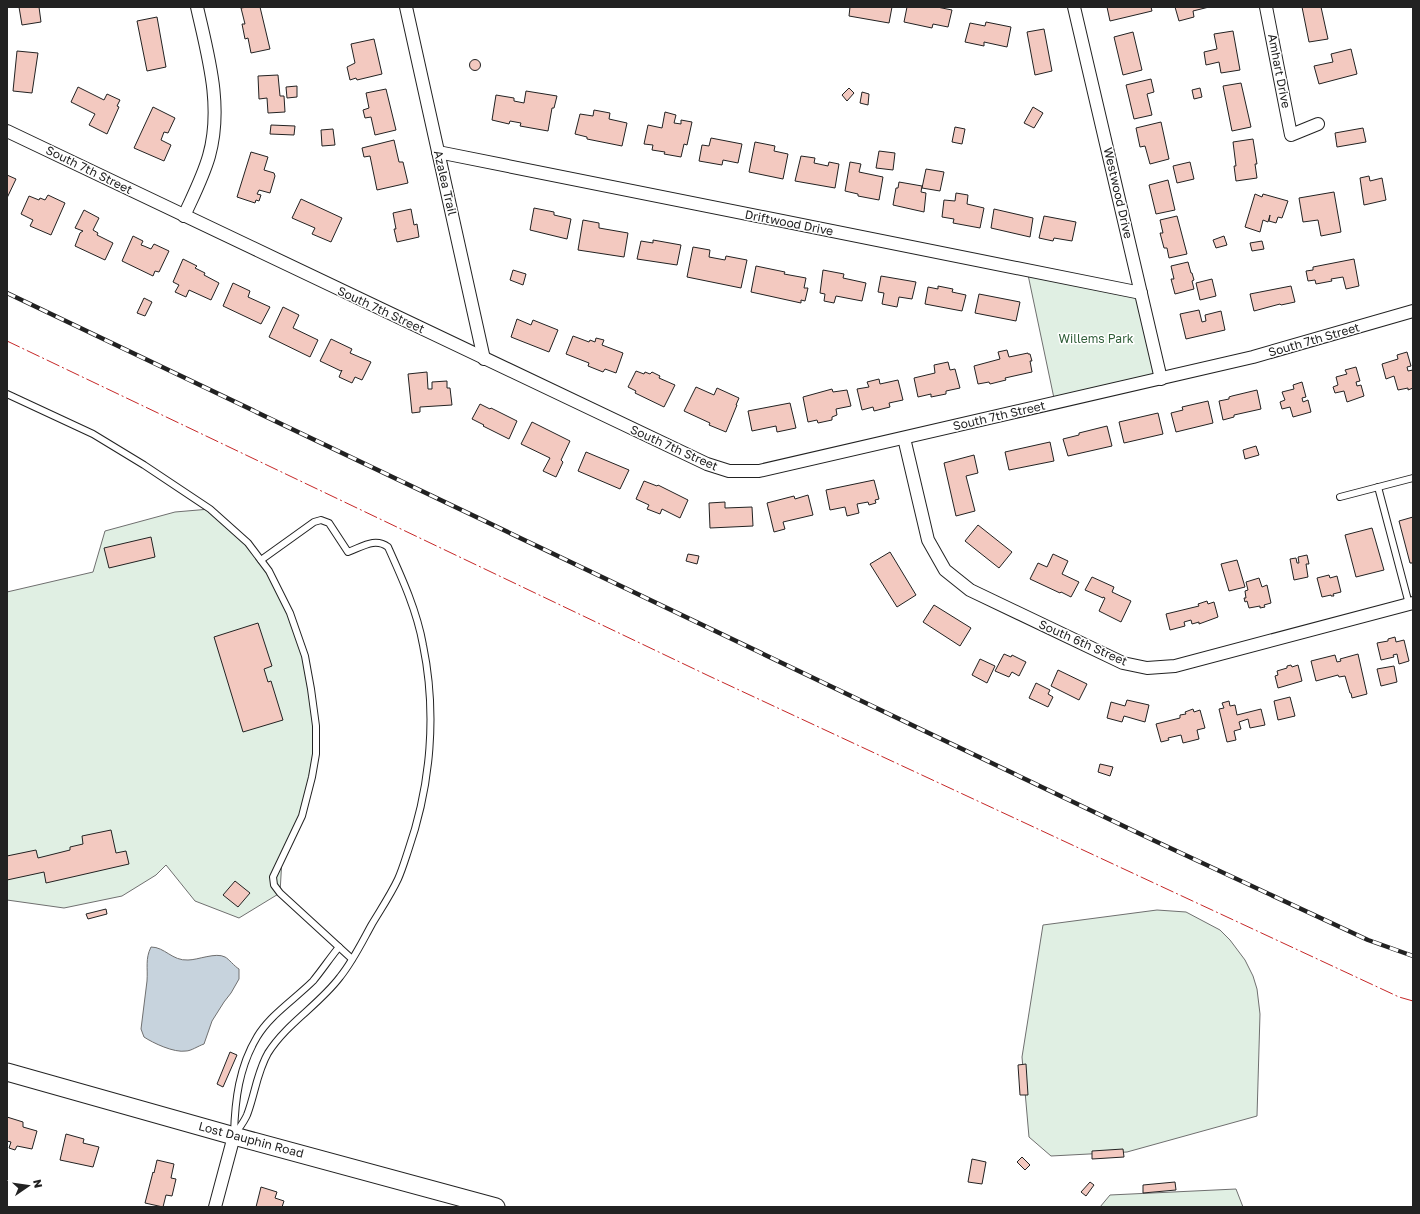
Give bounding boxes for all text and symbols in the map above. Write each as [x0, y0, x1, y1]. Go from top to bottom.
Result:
street label: Amhart Drive [1265, 33, 1294, 109]
street label: South 7th Street [44, 142, 135, 197]
street label: Westwood Drive [1101, 146, 1136, 240]
street label: Azalea Trail [431, 149, 460, 217]
street label: Driftwood Drive [744, 207, 835, 238]
street label: South 7th Street [335, 283, 427, 336]
street label: South 7th Street [1266, 319, 1361, 360]
park label: Willems Park [1058, 331, 1134, 346]
street label: South 7th Street [951, 398, 1047, 433]
street label: South 7th Street [628, 421, 721, 474]
street label: South 6th Street [1037, 616, 1130, 669]
street label: Lost Dauphin Road [197, 1118, 305, 1161]
north arrow [8, 1166, 48, 1206]
text: N [31, 1178, 46, 1189]

